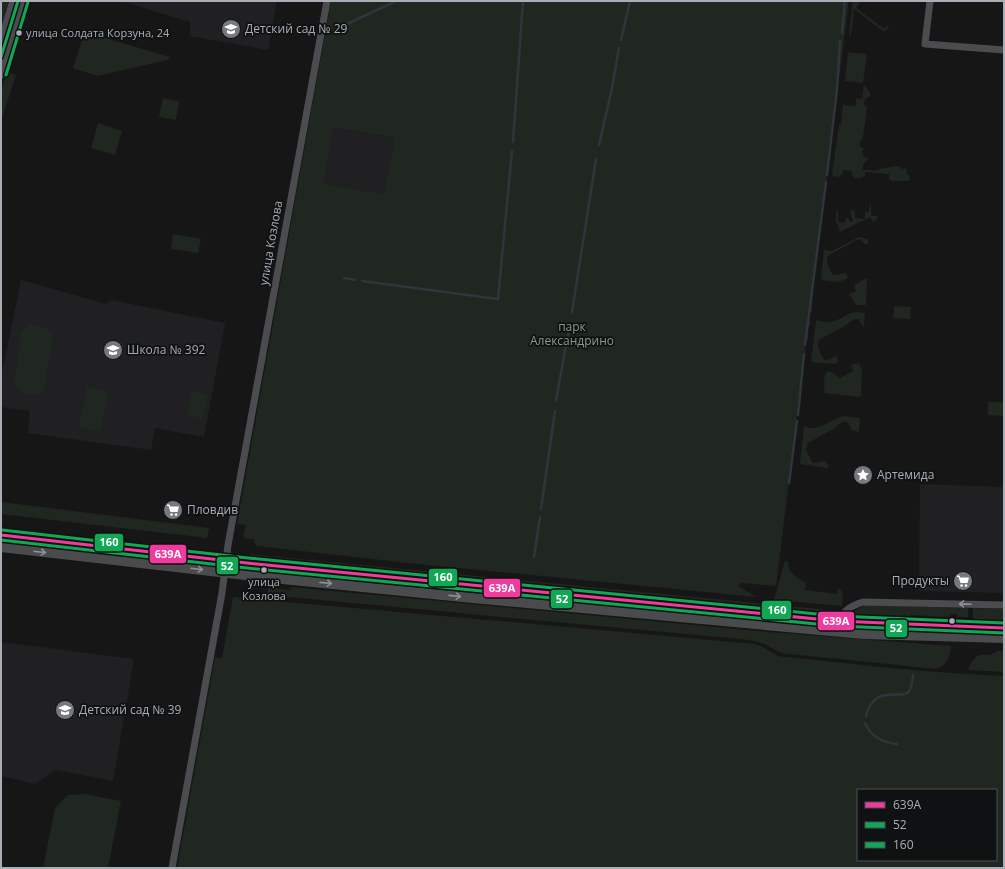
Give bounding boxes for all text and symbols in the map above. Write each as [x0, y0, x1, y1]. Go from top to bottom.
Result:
school or university icon: Детский сад № 29 [220, 18, 242, 40]
place label: Детский сад № 29 [245, 20, 348, 37]
place label: улица Солдата Корзуна, 24 [26, 25, 170, 40]
marker: улица Солдата Корзуна, 24 [14, 28, 24, 38]
street label: улица Козлова [255, 199, 286, 287]
park label: парк Александрино [530, 318, 614, 349]
school or university icon: Школа № 392 [102, 339, 124, 361]
place label: Школа № 392 [127, 341, 206, 358]
place icon: Артемида [852, 464, 874, 486]
place label: Артемида [877, 466, 934, 483]
supermarket icon: Пловдив [162, 499, 184, 521]
place label: Пловдив [187, 501, 238, 518]
line badge: 160 [94, 533, 124, 552]
text: 160 [100, 534, 118, 549]
line badge: 639А [149, 544, 187, 564]
text: 639А [155, 546, 182, 561]
one-way arrow [33, 548, 46, 555]
line badge: 52 [216, 556, 239, 575]
text: 52 [221, 558, 233, 573]
one-way arrow [190, 565, 203, 573]
marker: улица Козлова [259, 565, 269, 575]
line badge: 160 [428, 568, 458, 587]
text: 160 [434, 569, 452, 584]
supermarket icon: Продукты [952, 570, 974, 592]
place label: Продукты [892, 572, 949, 589]
place label: улица Козлова [242, 574, 286, 603]
line badge: 639А [483, 578, 521, 598]
one-way arrow [319, 579, 332, 587]
text: 639А [489, 580, 516, 595]
line badge: 52 [550, 589, 573, 609]
text: 52 [556, 591, 568, 606]
one-way arrow [448, 592, 461, 600]
line badge: 160 [761, 600, 792, 620]
one-way arrow [959, 600, 972, 608]
text: 160 [768, 602, 786, 617]
line badge: 639А [817, 611, 855, 631]
text: 639А [823, 613, 850, 628]
unlabelled marker [947, 616, 957, 626]
line badge: 52 [885, 619, 908, 638]
text: 52 [890, 620, 902, 635]
school or university icon: Детский сад № 39 [54, 699, 76, 721]
place label: Детский сад № 39 [79, 701, 182, 718]
legend [857, 789, 997, 861]
text: 639А [893, 796, 922, 813]
text: 52 [893, 816, 907, 833]
text: 160 [893, 836, 914, 853]

